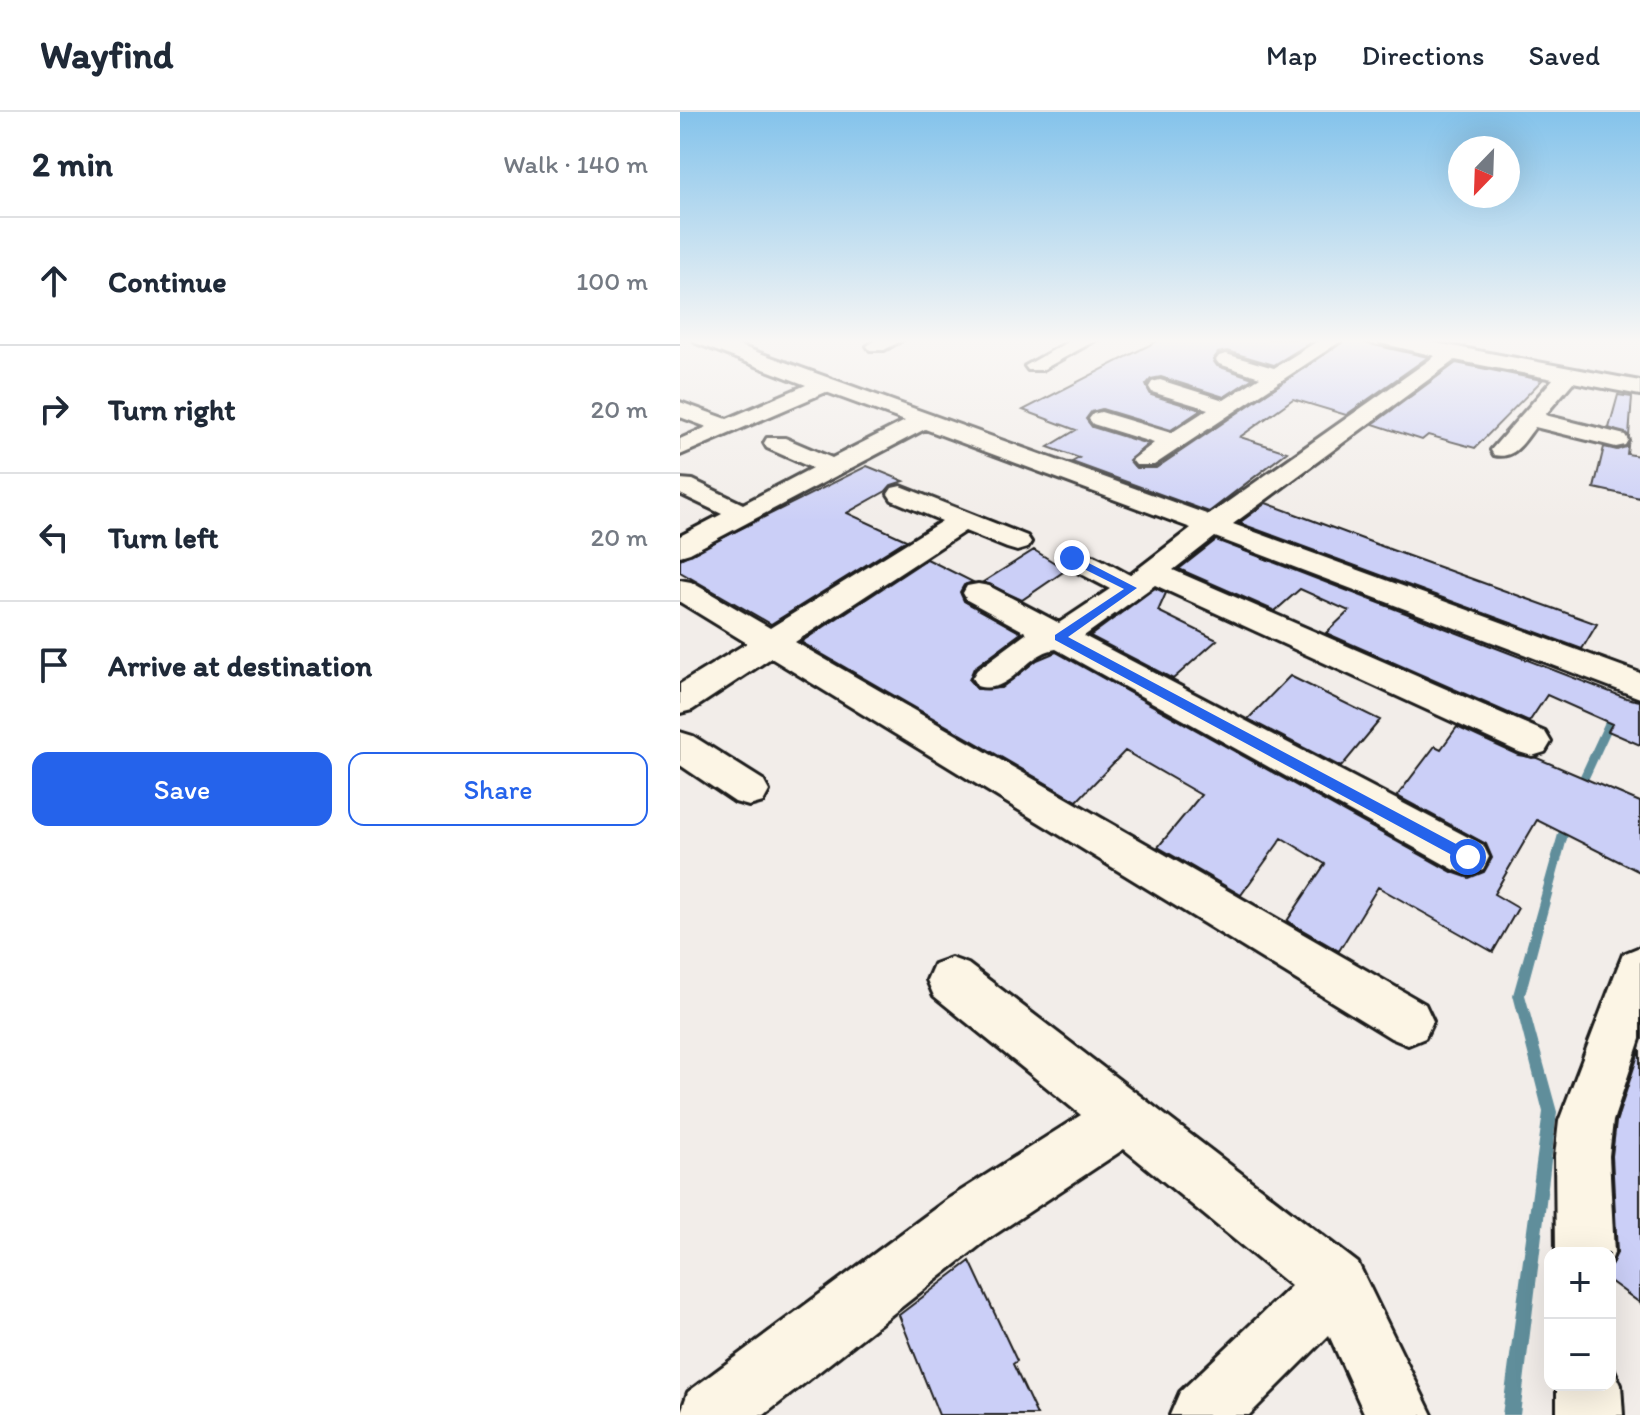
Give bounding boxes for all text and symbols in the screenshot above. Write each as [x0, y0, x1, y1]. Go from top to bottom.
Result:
text: Wayfind [40, 32, 173, 78]
text: Map [1266, 38, 1317, 72]
text: Directions [1361, 38, 1485, 72]
text: Saved [1529, 38, 1600, 72]
north arrow [1448, 136, 1520, 208]
text: 2 min [32, 144, 113, 185]
text: Walk · 140 m [503, 148, 648, 180]
icon: ahead [32, 259, 76, 303]
text: Continue [108, 263, 227, 300]
text: 100 m [576, 265, 648, 297]
icon: right [32, 387, 76, 431]
text: Turn right [108, 391, 236, 428]
text: 20 m [591, 393, 648, 425]
icon: left [32, 515, 76, 559]
text: Turn left [108, 519, 219, 556]
text: 20 m [591, 521, 648, 553]
route end [1054, 540, 1090, 576]
icon: arrive [32, 643, 76, 687]
text: Arrive at destination [108, 647, 372, 684]
button: Save [32, 752, 332, 826]
button: Share [348, 752, 648, 826]
route start [1450, 839, 1486, 875]
map controls [1544, 1247, 1616, 1391]
button: + [1544, 1247, 1616, 1319]
button: − [1544, 1319, 1616, 1391]

